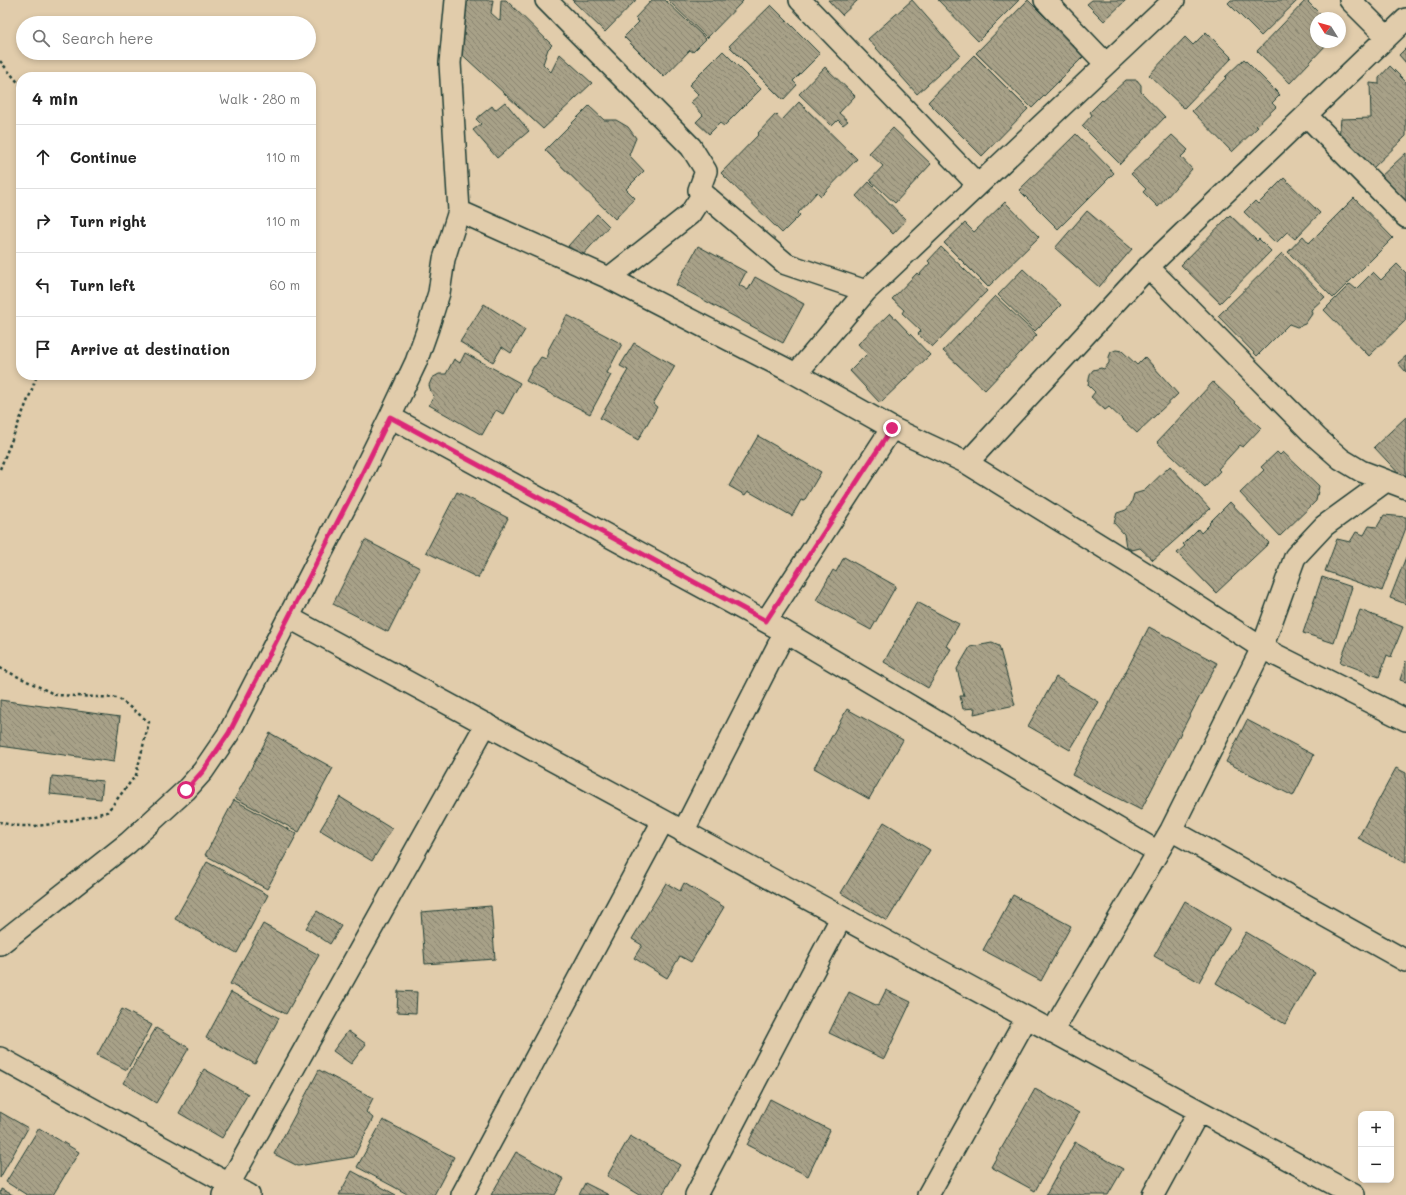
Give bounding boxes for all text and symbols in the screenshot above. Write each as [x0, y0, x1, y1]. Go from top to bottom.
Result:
north arrow [1310, 12, 1346, 48]
search box [16, 16, 316, 60]
icon: search [30, 27, 52, 49]
text: Search here [62, 28, 153, 48]
text: 4 min [32, 87, 78, 109]
text: Walk · 280 m [219, 90, 300, 107]
icon: ahead [32, 146, 54, 168]
text: Continue [70, 147, 137, 167]
text: 110 m [266, 148, 300, 165]
icon: right [32, 210, 54, 232]
text: Turn right [70, 211, 147, 231]
text: 110 m [266, 212, 300, 229]
icon: left [32, 274, 54, 296]
text: Turn left [70, 275, 135, 295]
text: 60 m [270, 276, 300, 293]
icon: arrive [32, 338, 54, 360]
text: Arrive at destination [70, 339, 230, 359]
route end [883, 419, 901, 437]
route start [177, 781, 195, 799]
map controls [1358, 1111, 1394, 1183]
button: + [1358, 1111, 1394, 1147]
button: − [1358, 1147, 1394, 1183]

